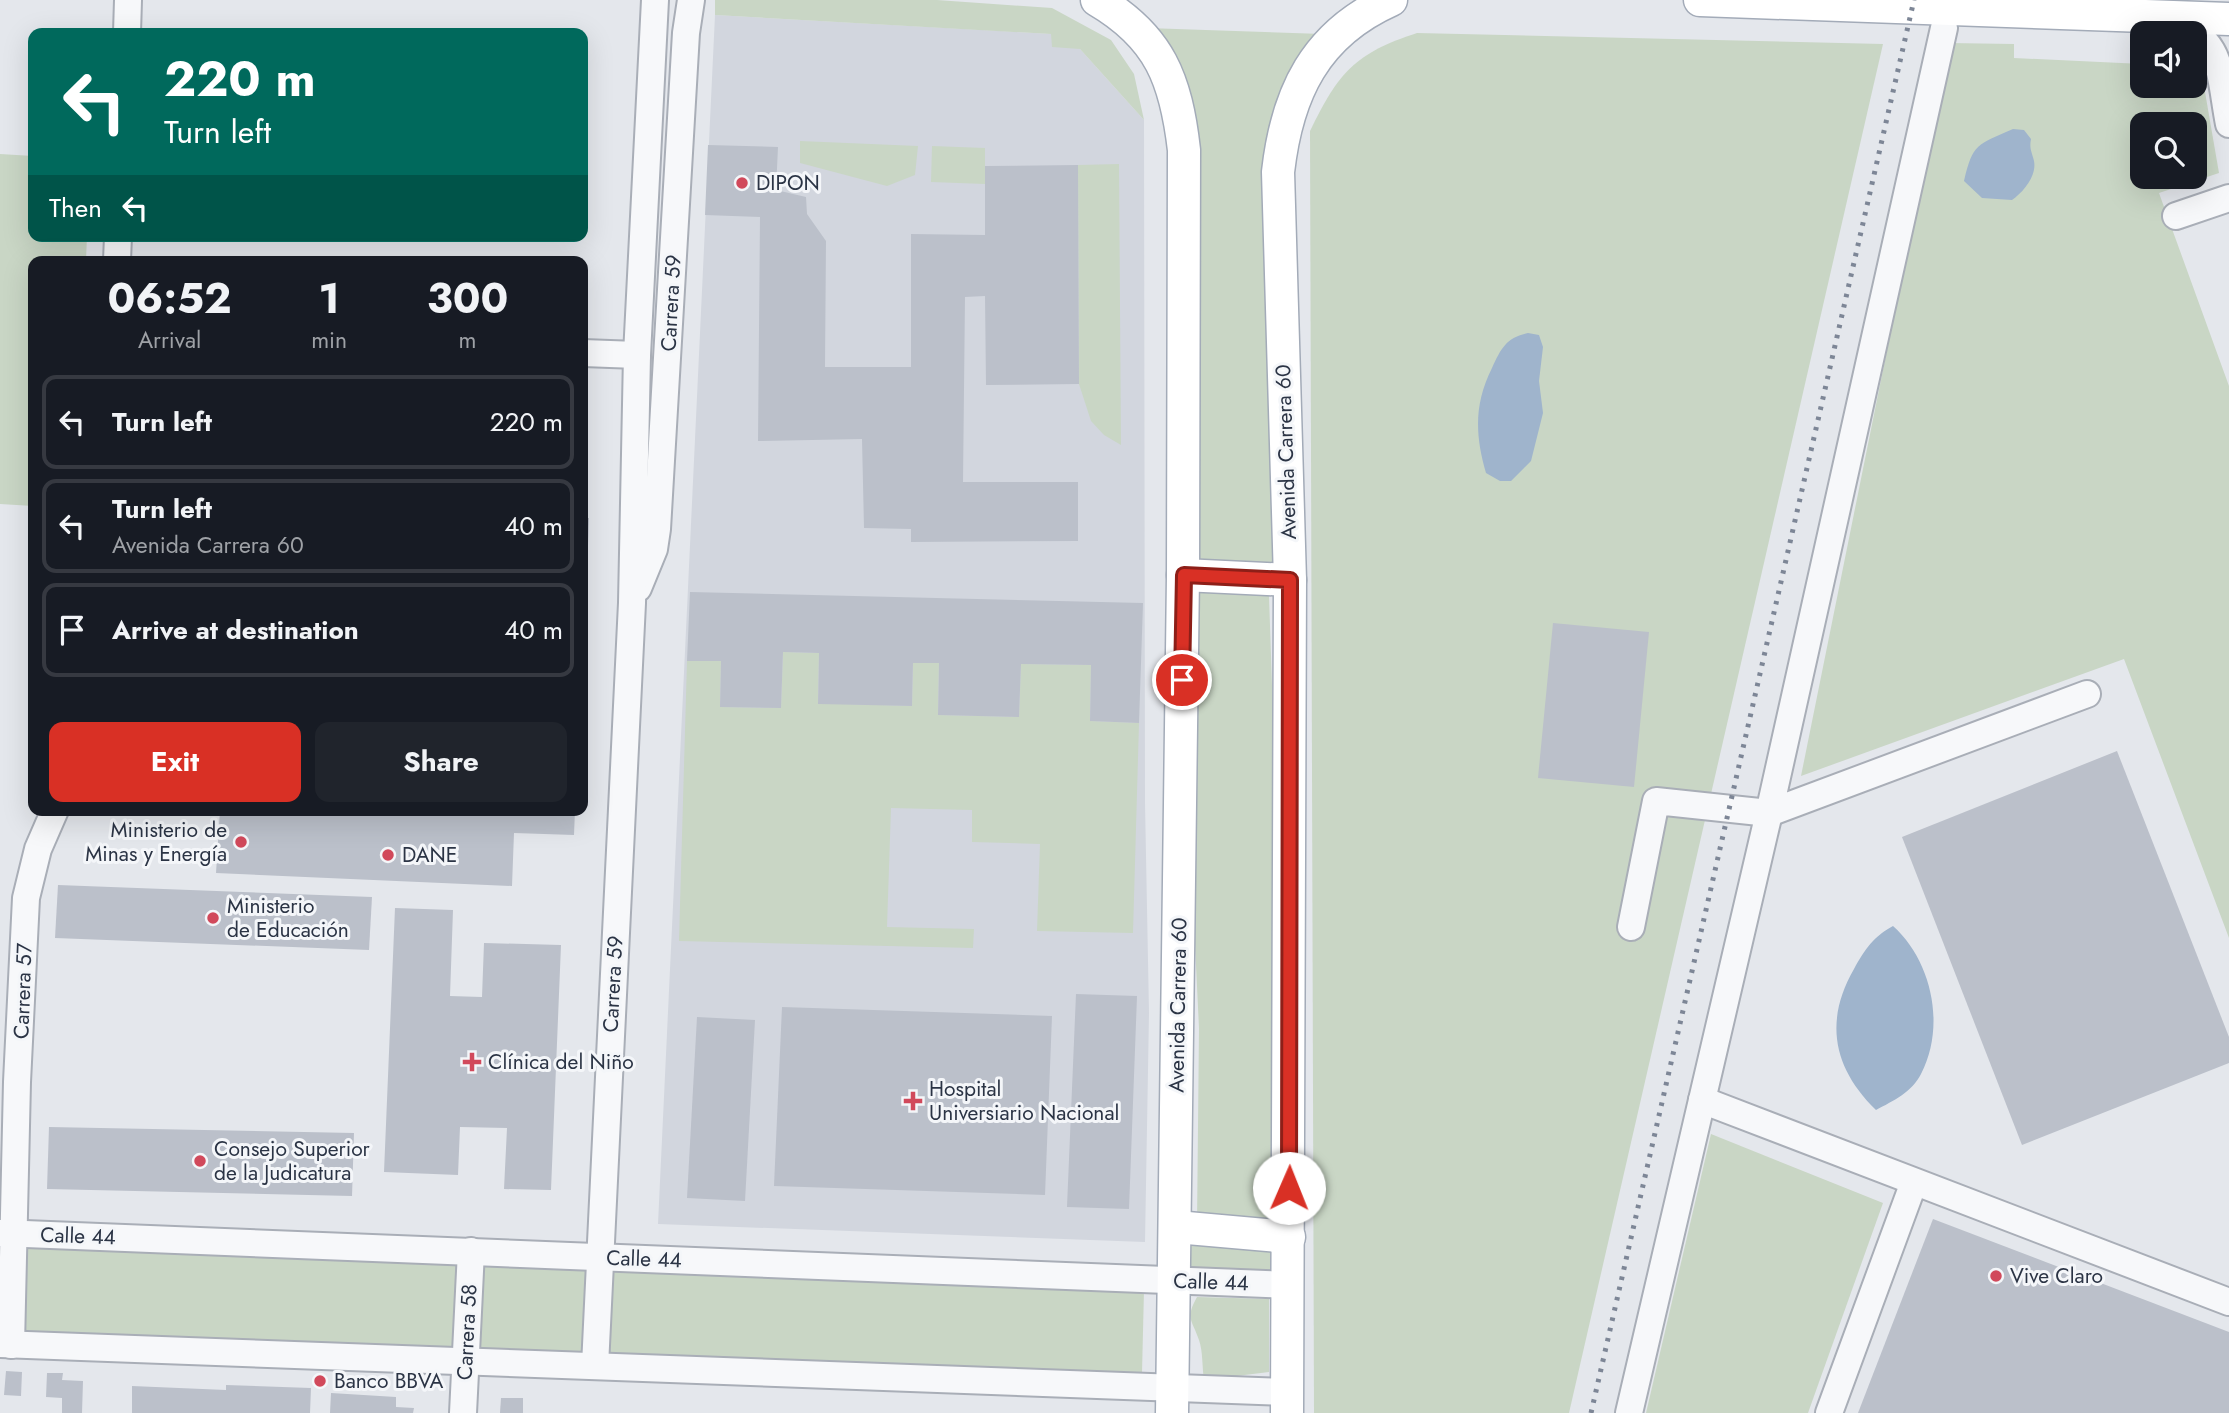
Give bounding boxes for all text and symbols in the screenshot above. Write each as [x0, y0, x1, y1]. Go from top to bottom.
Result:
map controls [2130, 21, 2207, 189]
button: sound [2130, 21, 2207, 98]
text: 220 m [164, 44, 316, 114]
icon: left [49, 56, 140, 147]
text: Turn left [164, 109, 271, 155]
button: search [2130, 112, 2207, 189]
place label: DIPON [756, 168, 820, 198]
marker: DIPON [734, 175, 750, 191]
text: Then [49, 189, 102, 227]
icon: left [116, 189, 154, 227]
street label: Carrera 59 [653, 254, 689, 352]
text: 06:52 [108, 268, 232, 329]
text: 1 [318, 268, 340, 329]
text: 300 [427, 268, 508, 329]
text: Arrival [138, 323, 201, 357]
text: min [311, 323, 347, 357]
text: m [459, 323, 477, 357]
street label: Avenida Carrera 60 [1268, 364, 1304, 540]
icon: left [53, 403, 91, 441]
text: Turn left [112, 403, 212, 441]
text: 220 m [490, 403, 563, 441]
text: Turn left [112, 490, 212, 528]
icon: left [53, 507, 91, 545]
text: 40 m [504, 507, 563, 545]
text: Avenida Carrera 60 [112, 528, 304, 562]
icon: arrive [53, 611, 91, 649]
text: Arrive at destination [112, 611, 359, 649]
text: 40 m [504, 611, 563, 649]
pin [1152, 650, 1212, 710]
icon: arrive [1163, 661, 1201, 699]
button: Exit [49, 722, 301, 802]
button: Share [315, 722, 567, 802]
place label: Ministerio de Minas y Energía [85, 815, 227, 869]
marker: Ministerio de Minas y Energía [233, 834, 249, 850]
place label: DANE [402, 840, 457, 870]
marker: DANE [380, 847, 396, 863]
place label: Ministerio de Educación [227, 891, 349, 945]
marker: Ministerio de Educación [205, 910, 221, 926]
street label: Avenida Carrera 60 [1161, 917, 1195, 1093]
street label: Carrera 59 [595, 935, 631, 1033]
street label: Carrera 57 [6, 943, 40, 1039]
place label: Clínica del Niño [488, 1047, 634, 1077]
marker: Clínica del Niño [462, 1052, 482, 1072]
place label: Hospital Universiario Nacional [929, 1074, 1119, 1128]
marker: Hospital Universiario Nacional [903, 1091, 923, 1111]
place label: Consejo Superior de la Judicatura [214, 1134, 371, 1188]
position arrow [1252, 1151, 1326, 1225]
marker: Consejo Superior de la Judicatura [192, 1153, 208, 1169]
street label: Calle 44 [40, 1220, 116, 1252]
street label: Calle 44 [606, 1243, 682, 1275]
place label: Vive Claro [2010, 1261, 2103, 1291]
street label: Calle 44 [1173, 1266, 1249, 1298]
marker: Vive Claro [1988, 1268, 2004, 1284]
street label: Carrera 58 [450, 1283, 484, 1381]
place label: Banco BBVA [334, 1366, 444, 1396]
marker: Banco BBVA [312, 1373, 328, 1389]

